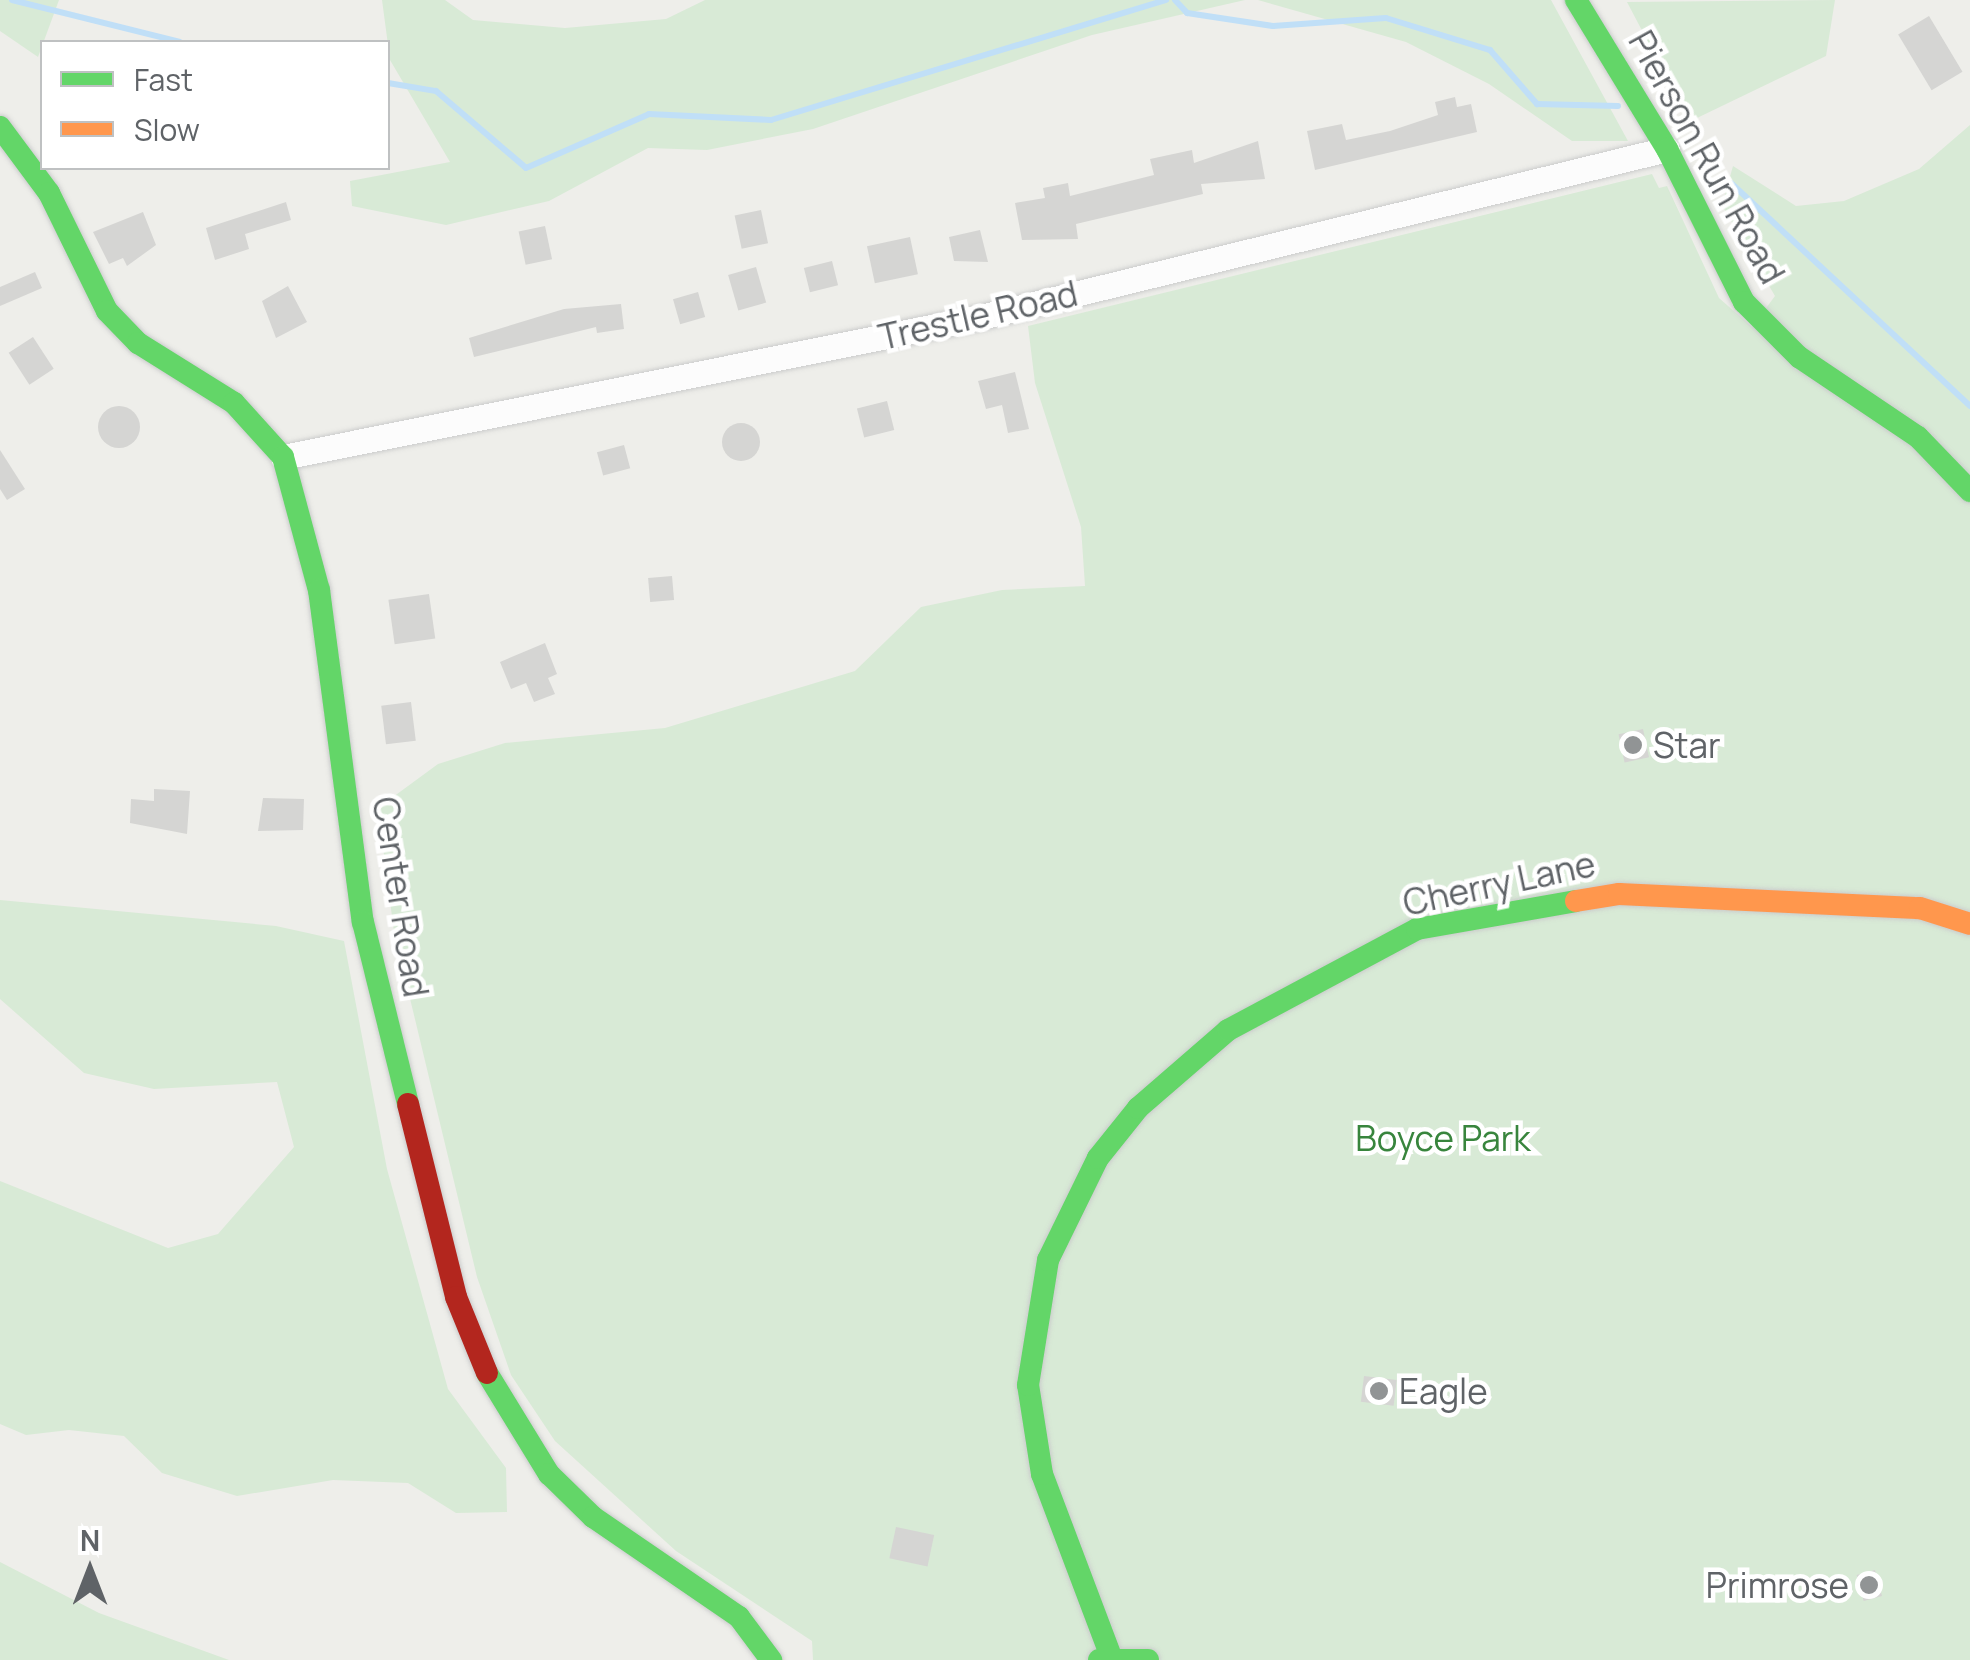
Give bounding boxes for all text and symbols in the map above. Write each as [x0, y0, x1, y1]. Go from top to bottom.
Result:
street label: Pierson Run Road [1620, 23, 1794, 291]
legend [40, 40, 390, 170]
text: Fast [134, 59, 193, 100]
text: Slow [134, 109, 200, 150]
street label: Trestle Road [874, 272, 1082, 358]
place label: Star [1653, 724, 1721, 766]
marker: Star [1622, 734, 1644, 756]
street label: Center Road [364, 794, 438, 1000]
street label: Cherry Lane [1399, 842, 1599, 924]
park label: Boyce Park [1355, 1117, 1531, 1159]
place label: Eagle [1399, 1370, 1488, 1412]
marker: Eagle [1368, 1380, 1390, 1402]
north arrow [40, 1520, 140, 1620]
text: N [80, 1521, 100, 1559]
place label: Primrose [1706, 1564, 1849, 1606]
marker: Primrose [1858, 1574, 1880, 1596]

